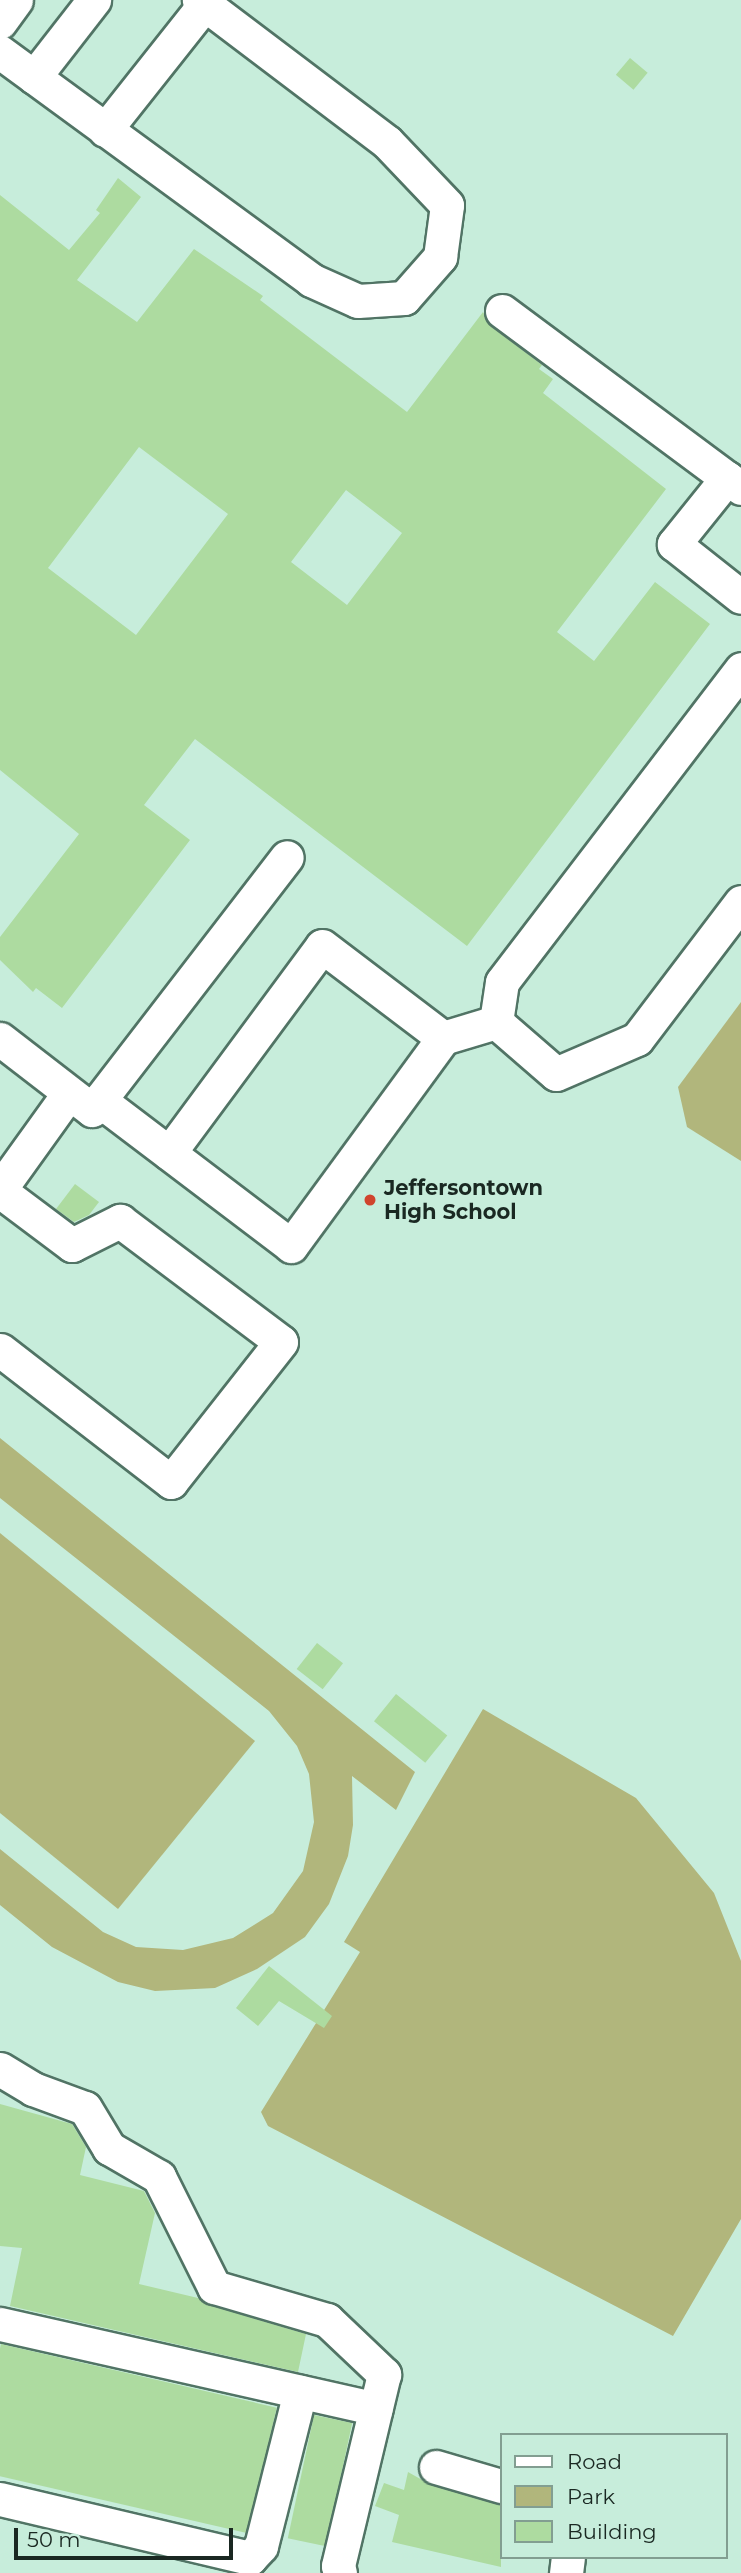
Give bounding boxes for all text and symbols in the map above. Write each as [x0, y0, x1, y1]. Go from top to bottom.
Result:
place label: Jeffersontown High School [384, 1175, 543, 1225]
marker: Jeffersontown High School [362, 1192, 378, 1208]
legend [500, 2433, 727, 2559]
text: Road [567, 2449, 622, 2474]
text: Park [567, 2484, 615, 2509]
scale bar [18, 2514, 236, 2558]
text: Building [567, 2519, 657, 2544]
text: 50 m [27, 2527, 81, 2552]

